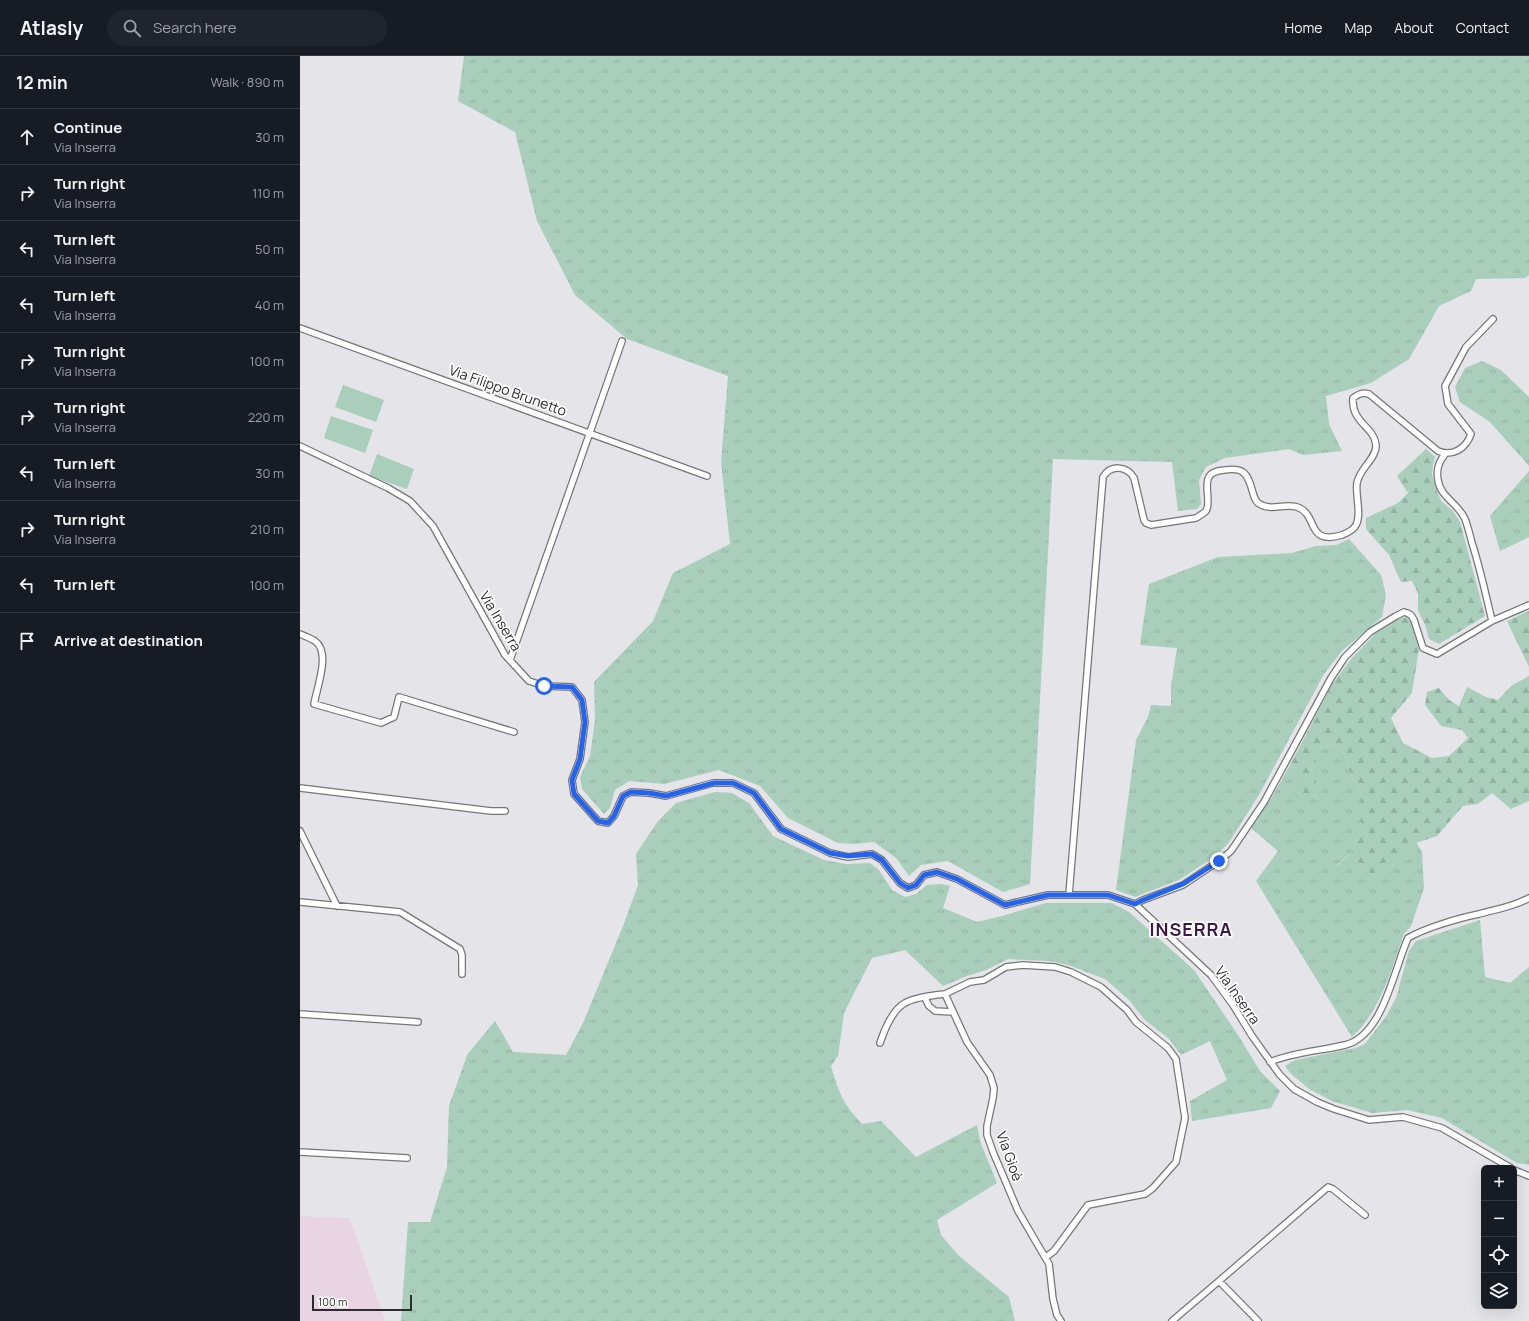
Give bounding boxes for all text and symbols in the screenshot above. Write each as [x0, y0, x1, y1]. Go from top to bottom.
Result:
search box [107, 10, 387, 46]
text: Atlasly [20, 15, 83, 41]
icon: search [121, 17, 143, 39]
text: Search here [153, 17, 236, 38]
text: Home [1285, 18, 1322, 37]
text: Map [1344, 18, 1372, 37]
text: About [1394, 18, 1434, 37]
text: Contact [1456, 18, 1509, 37]
text: 12 min [16, 71, 68, 94]
text: Walk · 890 m [210, 73, 284, 91]
text: Continue [54, 117, 122, 138]
icon: ahead [16, 126, 38, 148]
text: 30 m [255, 128, 284, 146]
text: Via Inserra [54, 138, 116, 156]
text: Turn right [54, 173, 125, 194]
icon: right [16, 182, 38, 204]
text: 110 m [252, 184, 284, 202]
text: Via Inserra [54, 194, 116, 212]
text: Turn left [54, 229, 116, 250]
icon: left [16, 238, 38, 260]
text: 50 m [255, 240, 284, 258]
text: Via Inserra [54, 250, 116, 268]
text: Turn left [54, 285, 116, 306]
icon: left [16, 294, 38, 316]
text: 40 m [255, 296, 284, 314]
text: Via Inserra [54, 306, 116, 324]
text: Turn right [54, 341, 125, 362]
icon: right [16, 350, 38, 372]
text: 100 m [249, 352, 284, 370]
street label: Via Filippo Brunetto [447, 360, 569, 420]
text: Via Inserra [54, 362, 116, 380]
text: Turn right [54, 397, 125, 418]
icon: right [16, 406, 38, 428]
text: 220 m [248, 408, 284, 426]
text: Via Inserra [54, 418, 116, 436]
text: Turn left [54, 453, 116, 474]
icon: left [16, 462, 38, 484]
text: 30 m [255, 464, 284, 482]
text: Via Inserra [54, 474, 116, 492]
text: Turn right [54, 509, 125, 530]
icon: right [16, 518, 38, 540]
text: 210 m [250, 520, 284, 538]
text: Via Inserra [54, 530, 116, 548]
icon: left [16, 574, 38, 596]
text: Turn left [54, 574, 116, 595]
text: 100 m [249, 576, 284, 594]
street label: Via Inserra [476, 588, 526, 654]
icon: arrive [16, 630, 38, 652]
text: Arrive at destination [54, 630, 203, 651]
route start [535, 677, 553, 695]
route end [1210, 852, 1228, 870]
district label: INSERRA [1149, 917, 1233, 941]
street label: Via Inserra [1211, 962, 1265, 1028]
street label: Via Gioè [992, 1128, 1028, 1184]
map controls [1481, 1165, 1517, 1309]
button: + [1481, 1165, 1517, 1201]
button: − [1481, 1201, 1517, 1237]
button: locate [1481, 1237, 1517, 1273]
button: layers [1481, 1273, 1517, 1309]
scale bar [312, 1293, 412, 1312]
text: 100 m [318, 1294, 347, 1309]

